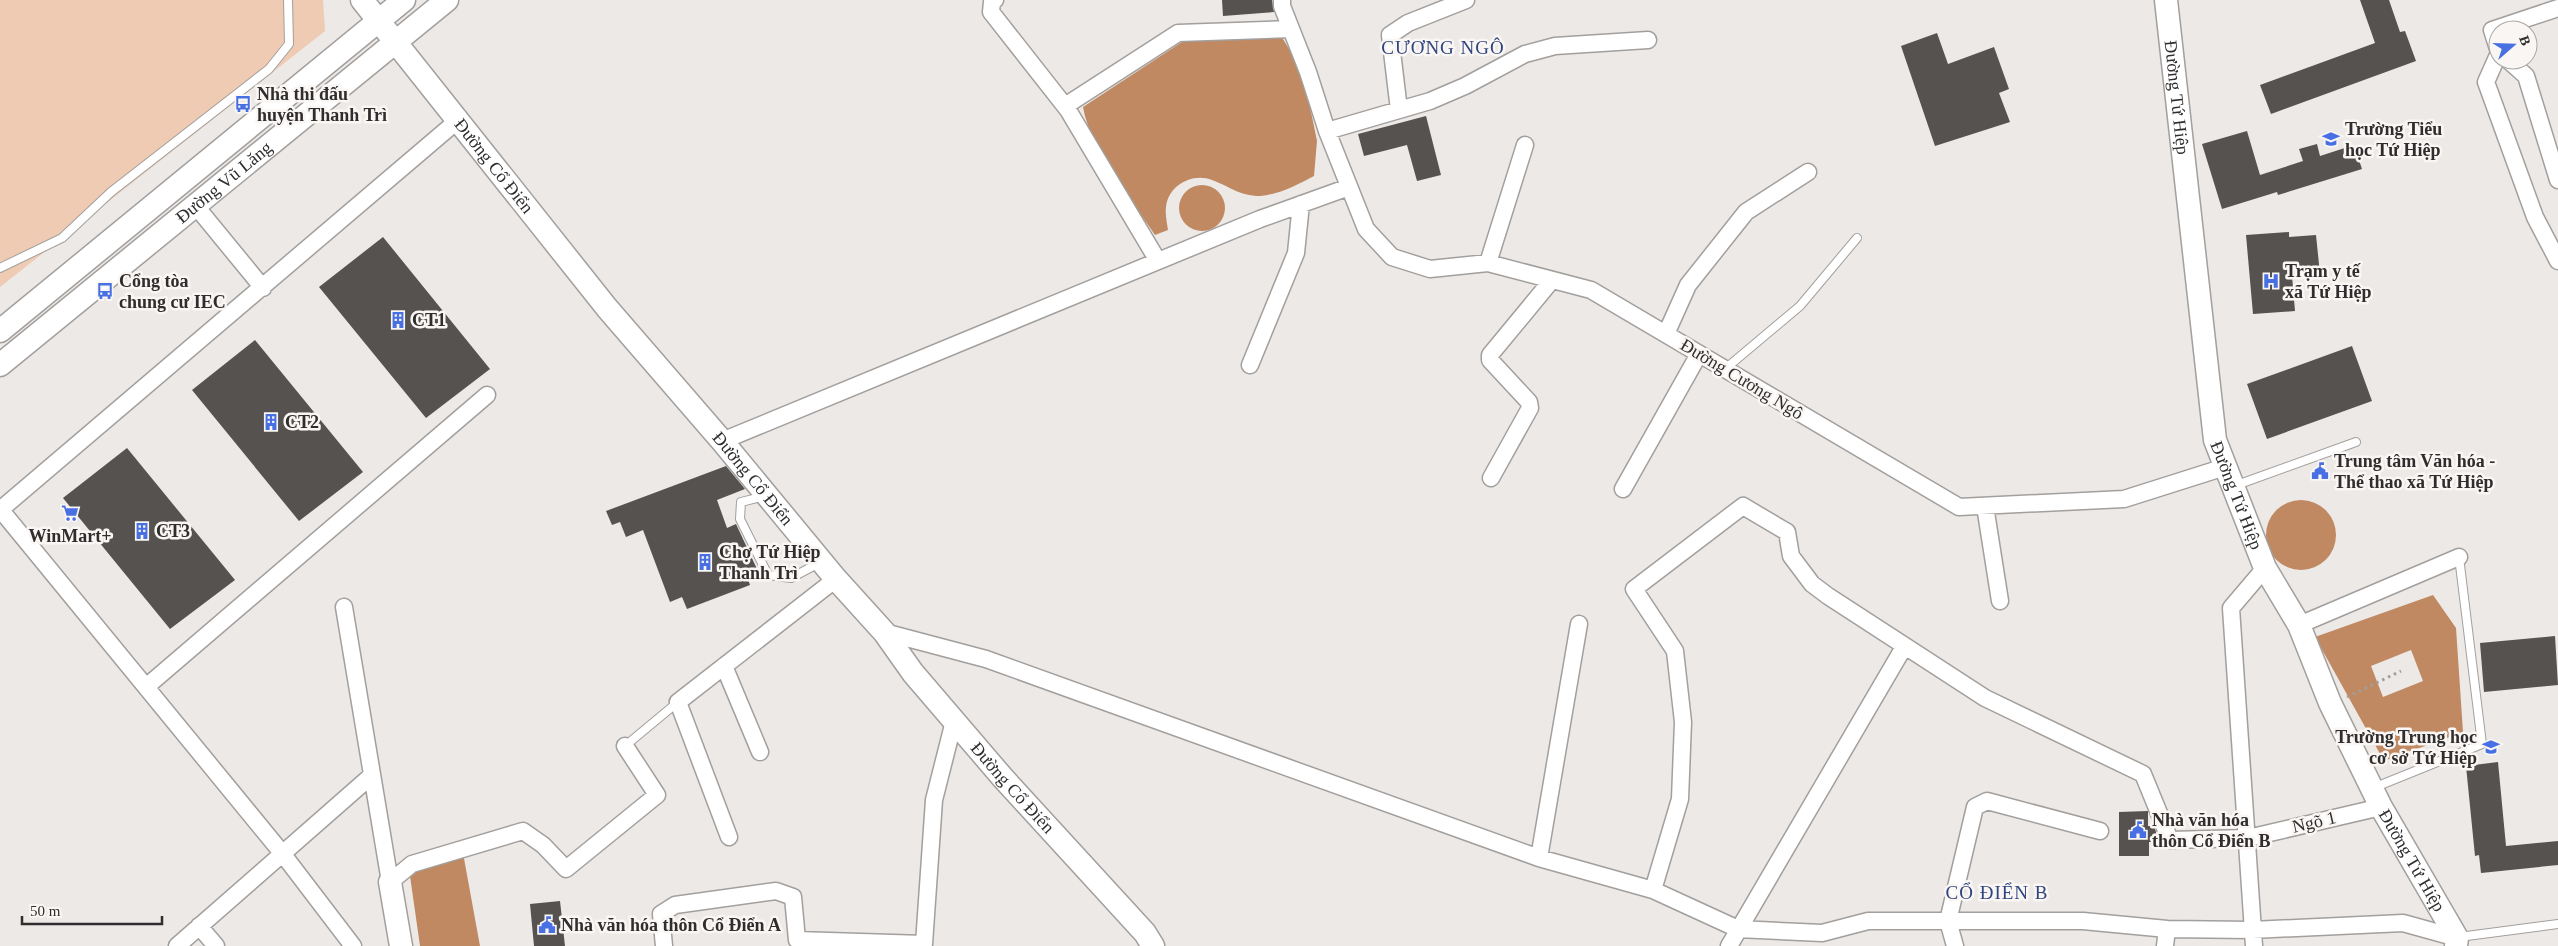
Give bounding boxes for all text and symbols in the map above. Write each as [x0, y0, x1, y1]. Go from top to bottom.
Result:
north arrow [2488, 20, 2538, 70]
text: B [2516, 34, 2533, 48]
district label: CƯƠNG NGÔ [1381, 37, 1505, 58]
street label: Đường Tứ Hiệp [2161, 39, 2193, 156]
place label: Nhà thi đấu huyện Thanh Trì [257, 84, 387, 125]
bus stop icon: Nhà thi đấu huyện Thanh Trì [233, 94, 253, 114]
street label: Đường Cổ Điển [450, 115, 538, 217]
place label: Trường Tiểu học Tứ Hiệp [2345, 119, 2442, 160]
school or university icon: Trường Tiểu học Tứ Hiệp [2321, 129, 2341, 149]
street label: Đường Vũ Lăng [172, 137, 276, 227]
place label: Trạm y tế xã Tứ Hiệp [2285, 261, 2371, 302]
place label: Cổng tòa chung cư IEC [119, 271, 226, 312]
hospital icon: Trạm y tế xã Tứ Hiệp [2261, 271, 2281, 291]
bus stop icon: Cổng tòa chung cư IEC [95, 281, 115, 301]
building icon: CT1 [388, 310, 408, 330]
place label: CT1 [412, 310, 446, 330]
street label: Đường Cương Ngô [1677, 334, 1807, 424]
building icon: CT2 [261, 412, 281, 432]
place label: CT2 [285, 412, 319, 432]
street label: Đường Cổ Điển [709, 428, 797, 529]
street label: Đường Tứ Hiệp [2206, 438, 2267, 552]
place label: Trung tâm Văn hóa - Thể thao xã Tứ Hiệp [2334, 451, 2495, 492]
public building icon: Trung tâm Văn hóa - Thể thao xã Tứ Hiệp [2310, 461, 2330, 481]
supermarket icon: WinMart+ [60, 503, 80, 523]
building icon: CT3 [132, 521, 152, 541]
place label: CT3 [156, 521, 190, 541]
place label: WinMart+ [29, 526, 111, 546]
place label: Chợ Tứ Hiệp Thanh Trì [719, 542, 820, 583]
building icon: Chợ Tứ Hiệp Thanh Trì [695, 552, 715, 572]
place label: Trường Trung học cơ sở Tứ Hiệp [2335, 727, 2477, 768]
school or university icon: Trường Trung học cơ sở Tứ Hiệp [2481, 737, 2501, 757]
street label: Đường Cổ Điển [967, 738, 1059, 837]
street label: Đường Tứ Hiệp [2375, 806, 2449, 915]
street label: Ngõ 1 [2290, 807, 2338, 837]
place label: Nhà văn hóa thôn Cổ Điển B [2152, 810, 2271, 851]
public building icon: Nhà văn hóa thôn Cổ Điển B [2128, 820, 2148, 840]
district label: CỔ ĐIỂN B [1946, 882, 2048, 903]
scale bar [22, 894, 162, 926]
text: 50 m [30, 903, 61, 919]
public building icon: Nhà văn hóa thôn Cổ Điển A [537, 915, 557, 935]
place label: Nhà văn hóa thôn Cổ Điển A [561, 915, 781, 935]

